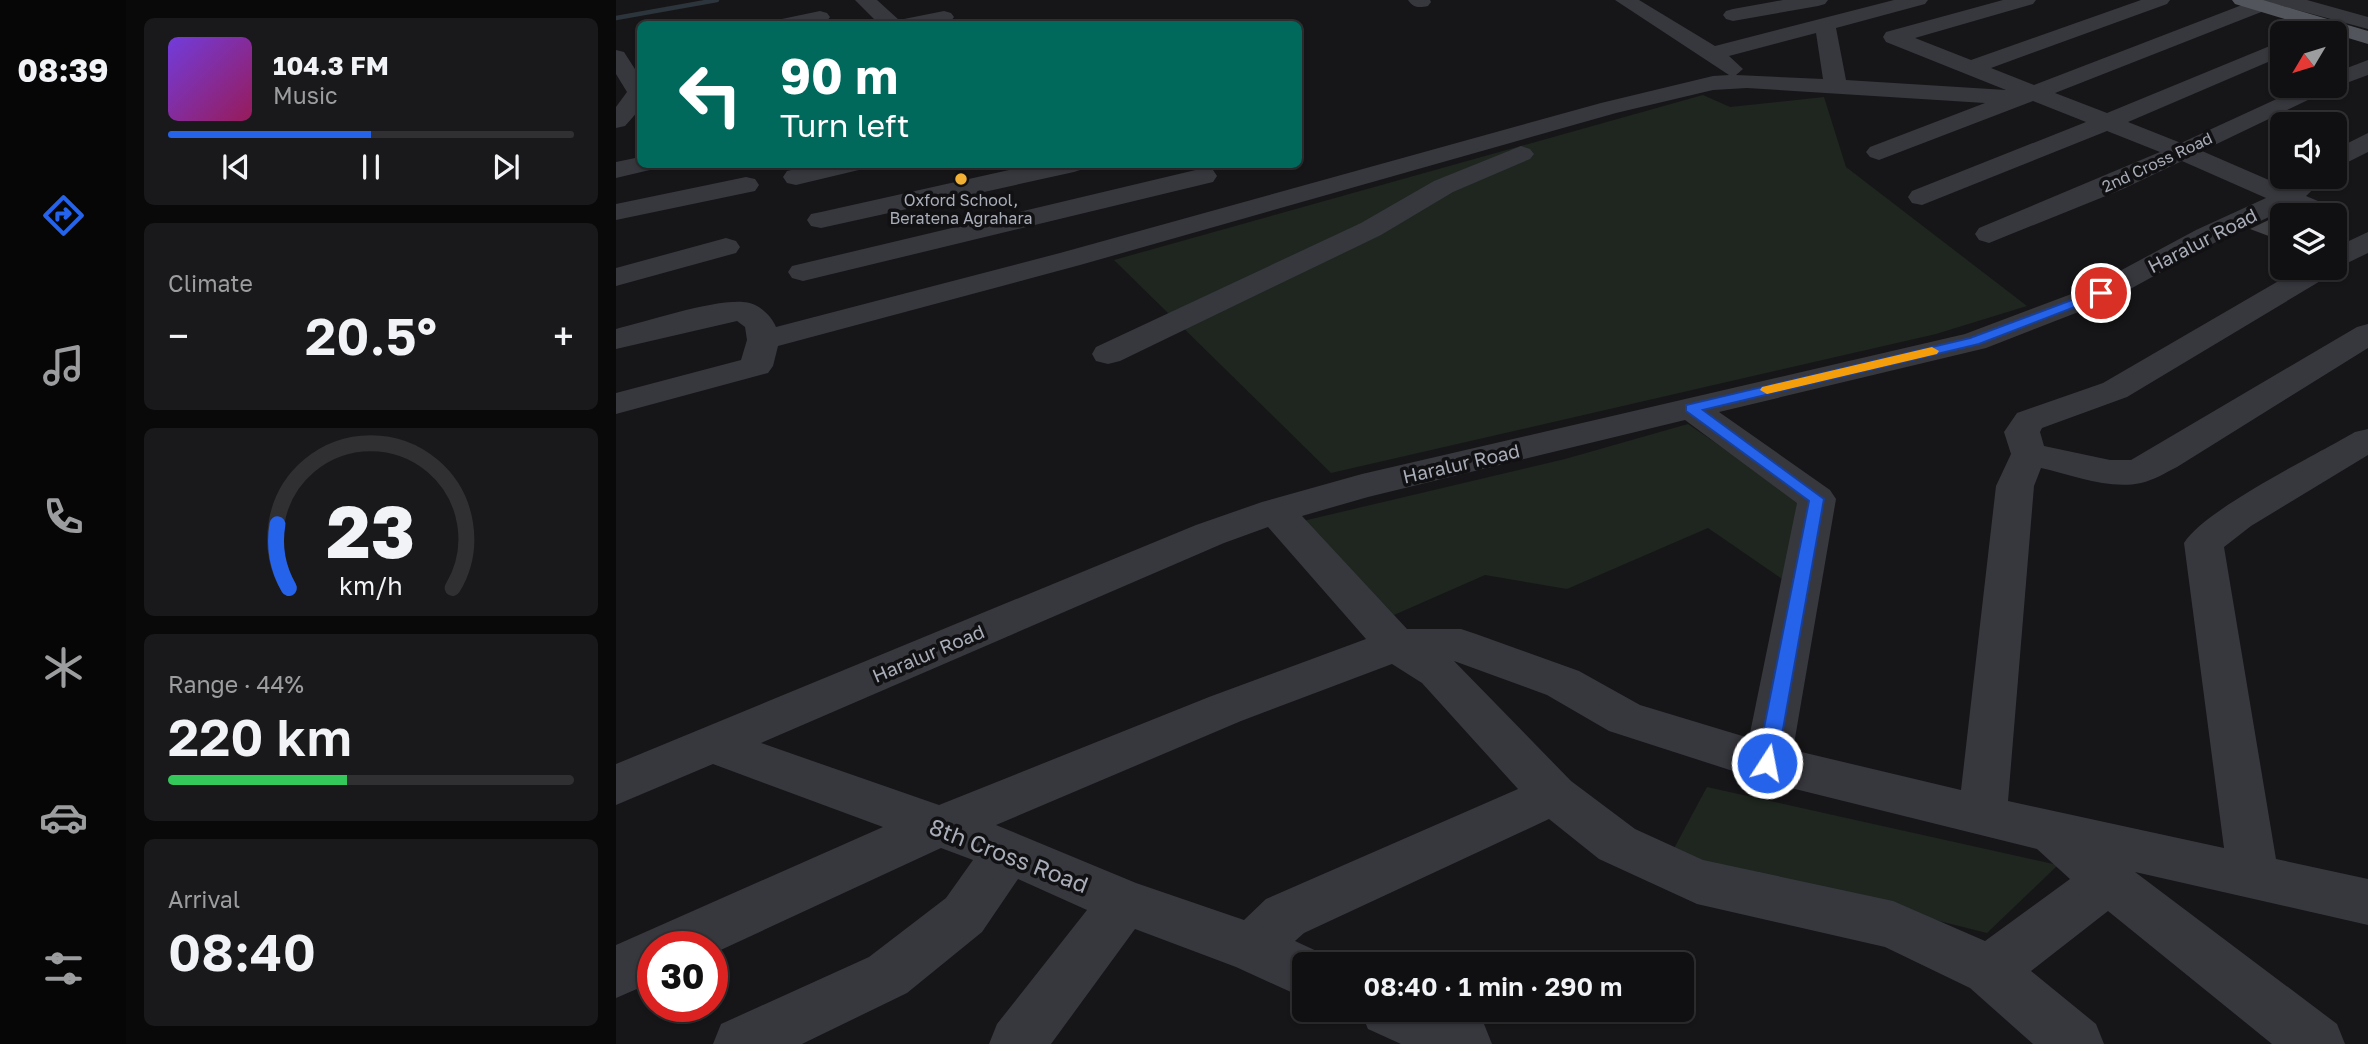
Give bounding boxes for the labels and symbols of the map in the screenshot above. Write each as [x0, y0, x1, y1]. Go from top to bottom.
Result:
north arrow [2270, 21, 2347, 98]
street label: 2nd Cross Road [2099, 128, 2215, 196]
marker: Oxford School, Beratena Agrahara [953, 171, 969, 187]
place label: Oxford School, Beratena Agrahara [889, 190, 1033, 228]
street label: Haralur Road [2144, 203, 2260, 277]
pin [2071, 263, 2131, 323]
street label: Haralur Road [1400, 438, 1522, 488]
street label: Haralur Road [869, 619, 987, 687]
position arrow [1730, 726, 1804, 800]
street label: 8th Cross Road [926, 812, 1092, 898]
speed limit sign: 30 [637, 931, 728, 1022]

